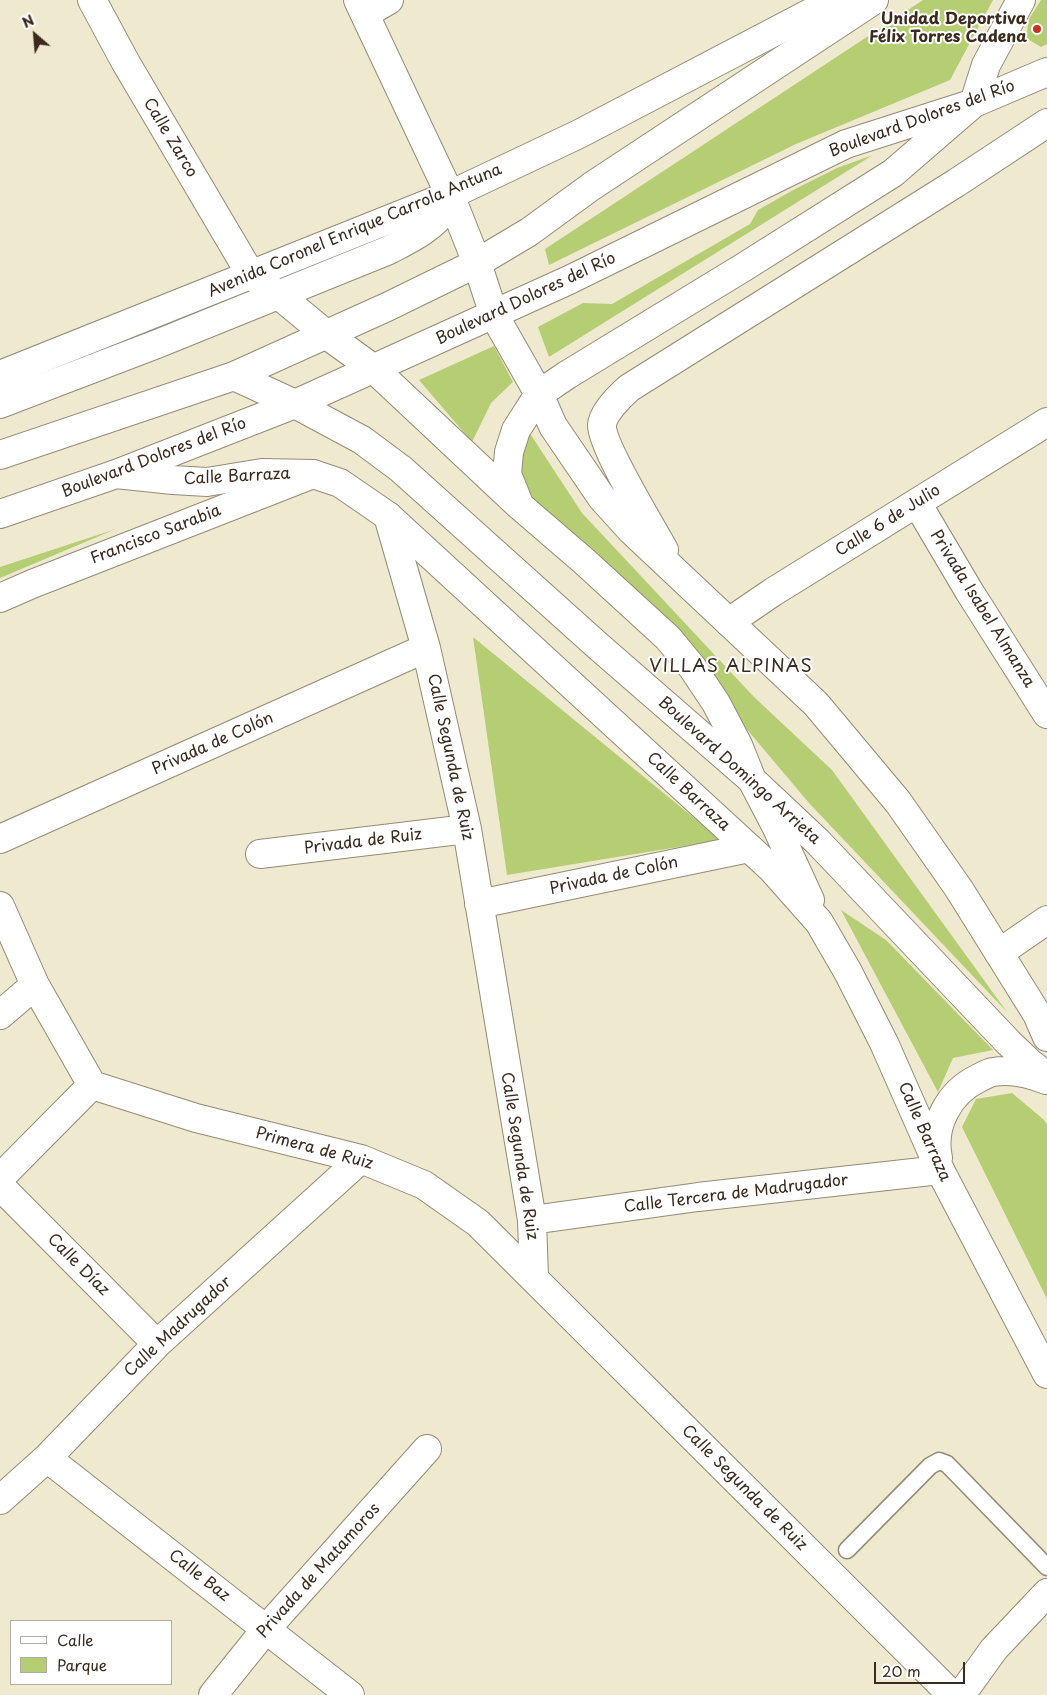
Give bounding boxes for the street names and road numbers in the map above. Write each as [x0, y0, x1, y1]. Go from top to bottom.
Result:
street label: Boulevard Dolores del Río [827, 76, 1017, 162]
street label: Calle Zarco [139, 95, 201, 181]
street label: Avenida Coronel Enrique Carrola Antuna [205, 160, 505, 302]
street label: Boulevard Dolores del Río [433, 249, 619, 349]
street label: Boulevard Dolores del Río [59, 414, 249, 502]
street label: Calle Barraza [183, 465, 291, 489]
street label: Calle 6 de Julio [832, 481, 944, 561]
street label: Francisco Sarabia [88, 501, 224, 569]
street label: Privada Isabel Almanza [926, 527, 1038, 691]
street label: Calle Segunda de Ruiz [423, 672, 477, 842]
street label: Boulevard Domingo Arrieta [654, 693, 824, 849]
street label: Privada de Colón [149, 709, 277, 779]
street label: Calle Barraza [642, 749, 734, 835]
street label: Privada de Ruiz [303, 825, 423, 859]
street label: Privada de Colón [548, 853, 680, 899]
street label: Calle Segunda de Ruiz [496, 1071, 542, 1241]
street label: Calle Barraza [894, 1079, 954, 1185]
street label: Primera de Ruiz [253, 1124, 375, 1174]
street label: Calle Tercera de Madrugador [623, 1171, 849, 1217]
street label: Calle Díaz [43, 1230, 113, 1300]
street label: Calle Madrugador [121, 1273, 235, 1381]
street label: Calle Segunda de Ruiz [677, 1421, 811, 1555]
street label: Privada de Matamoros [253, 1500, 385, 1642]
street label: Calle Baz [164, 1546, 234, 1606]

